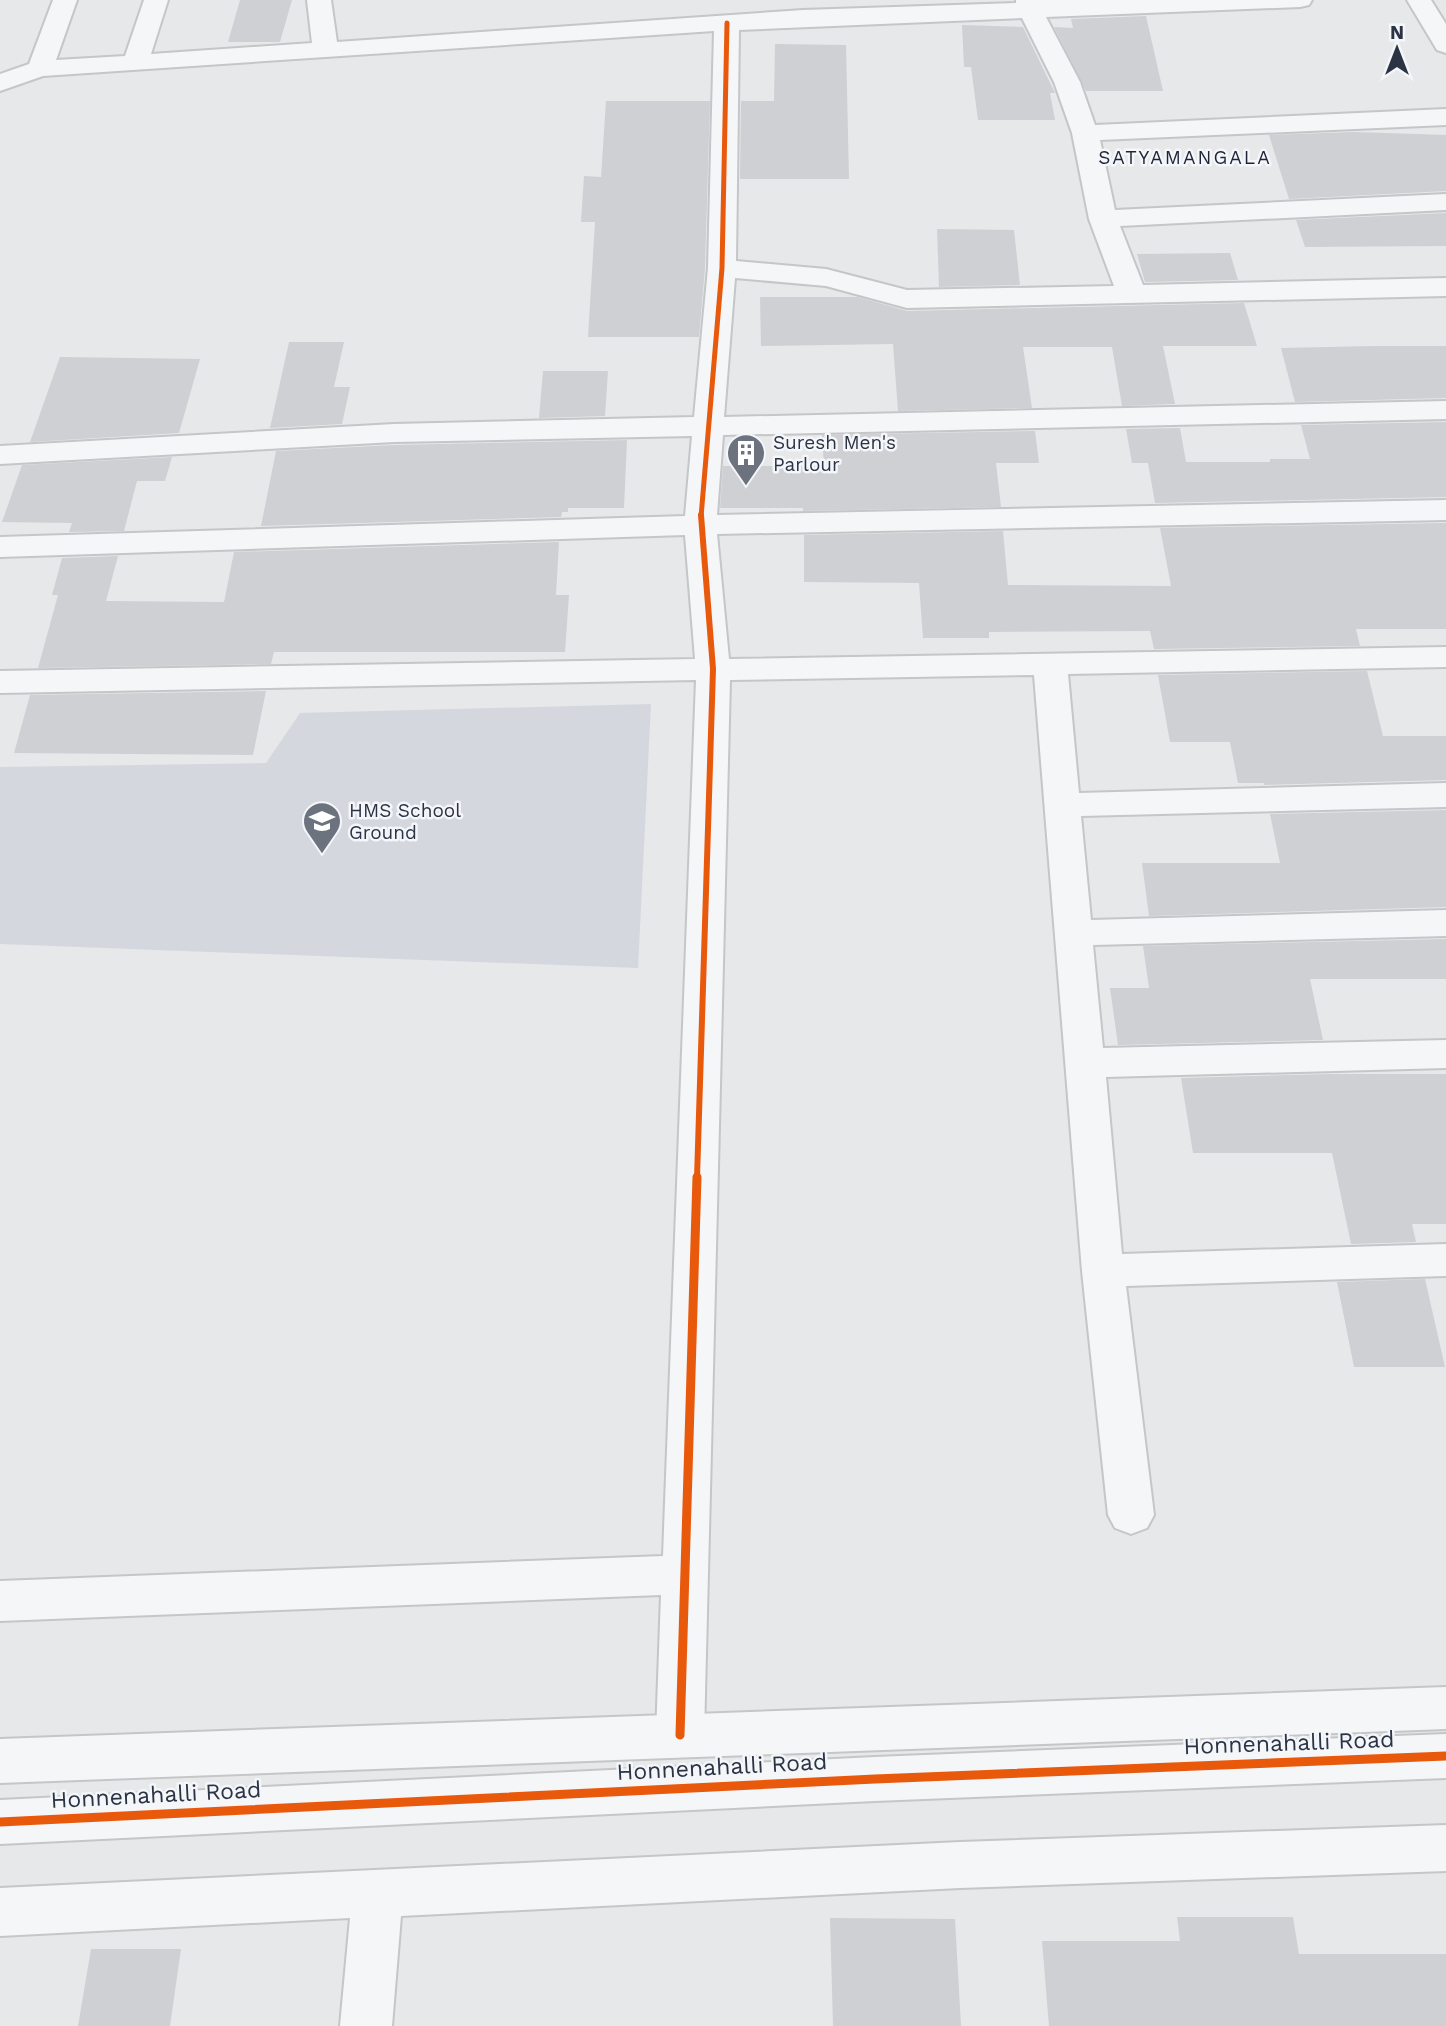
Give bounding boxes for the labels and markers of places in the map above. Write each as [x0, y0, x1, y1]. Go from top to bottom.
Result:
place label: Suresh Men's Parlour [773, 431, 896, 476]
building icon: Suresh Men's Parlour [725, 432, 767, 487]
place label: HMS School Ground [349, 799, 461, 844]
school or university icon: HMS School Ground [301, 800, 343, 855]

